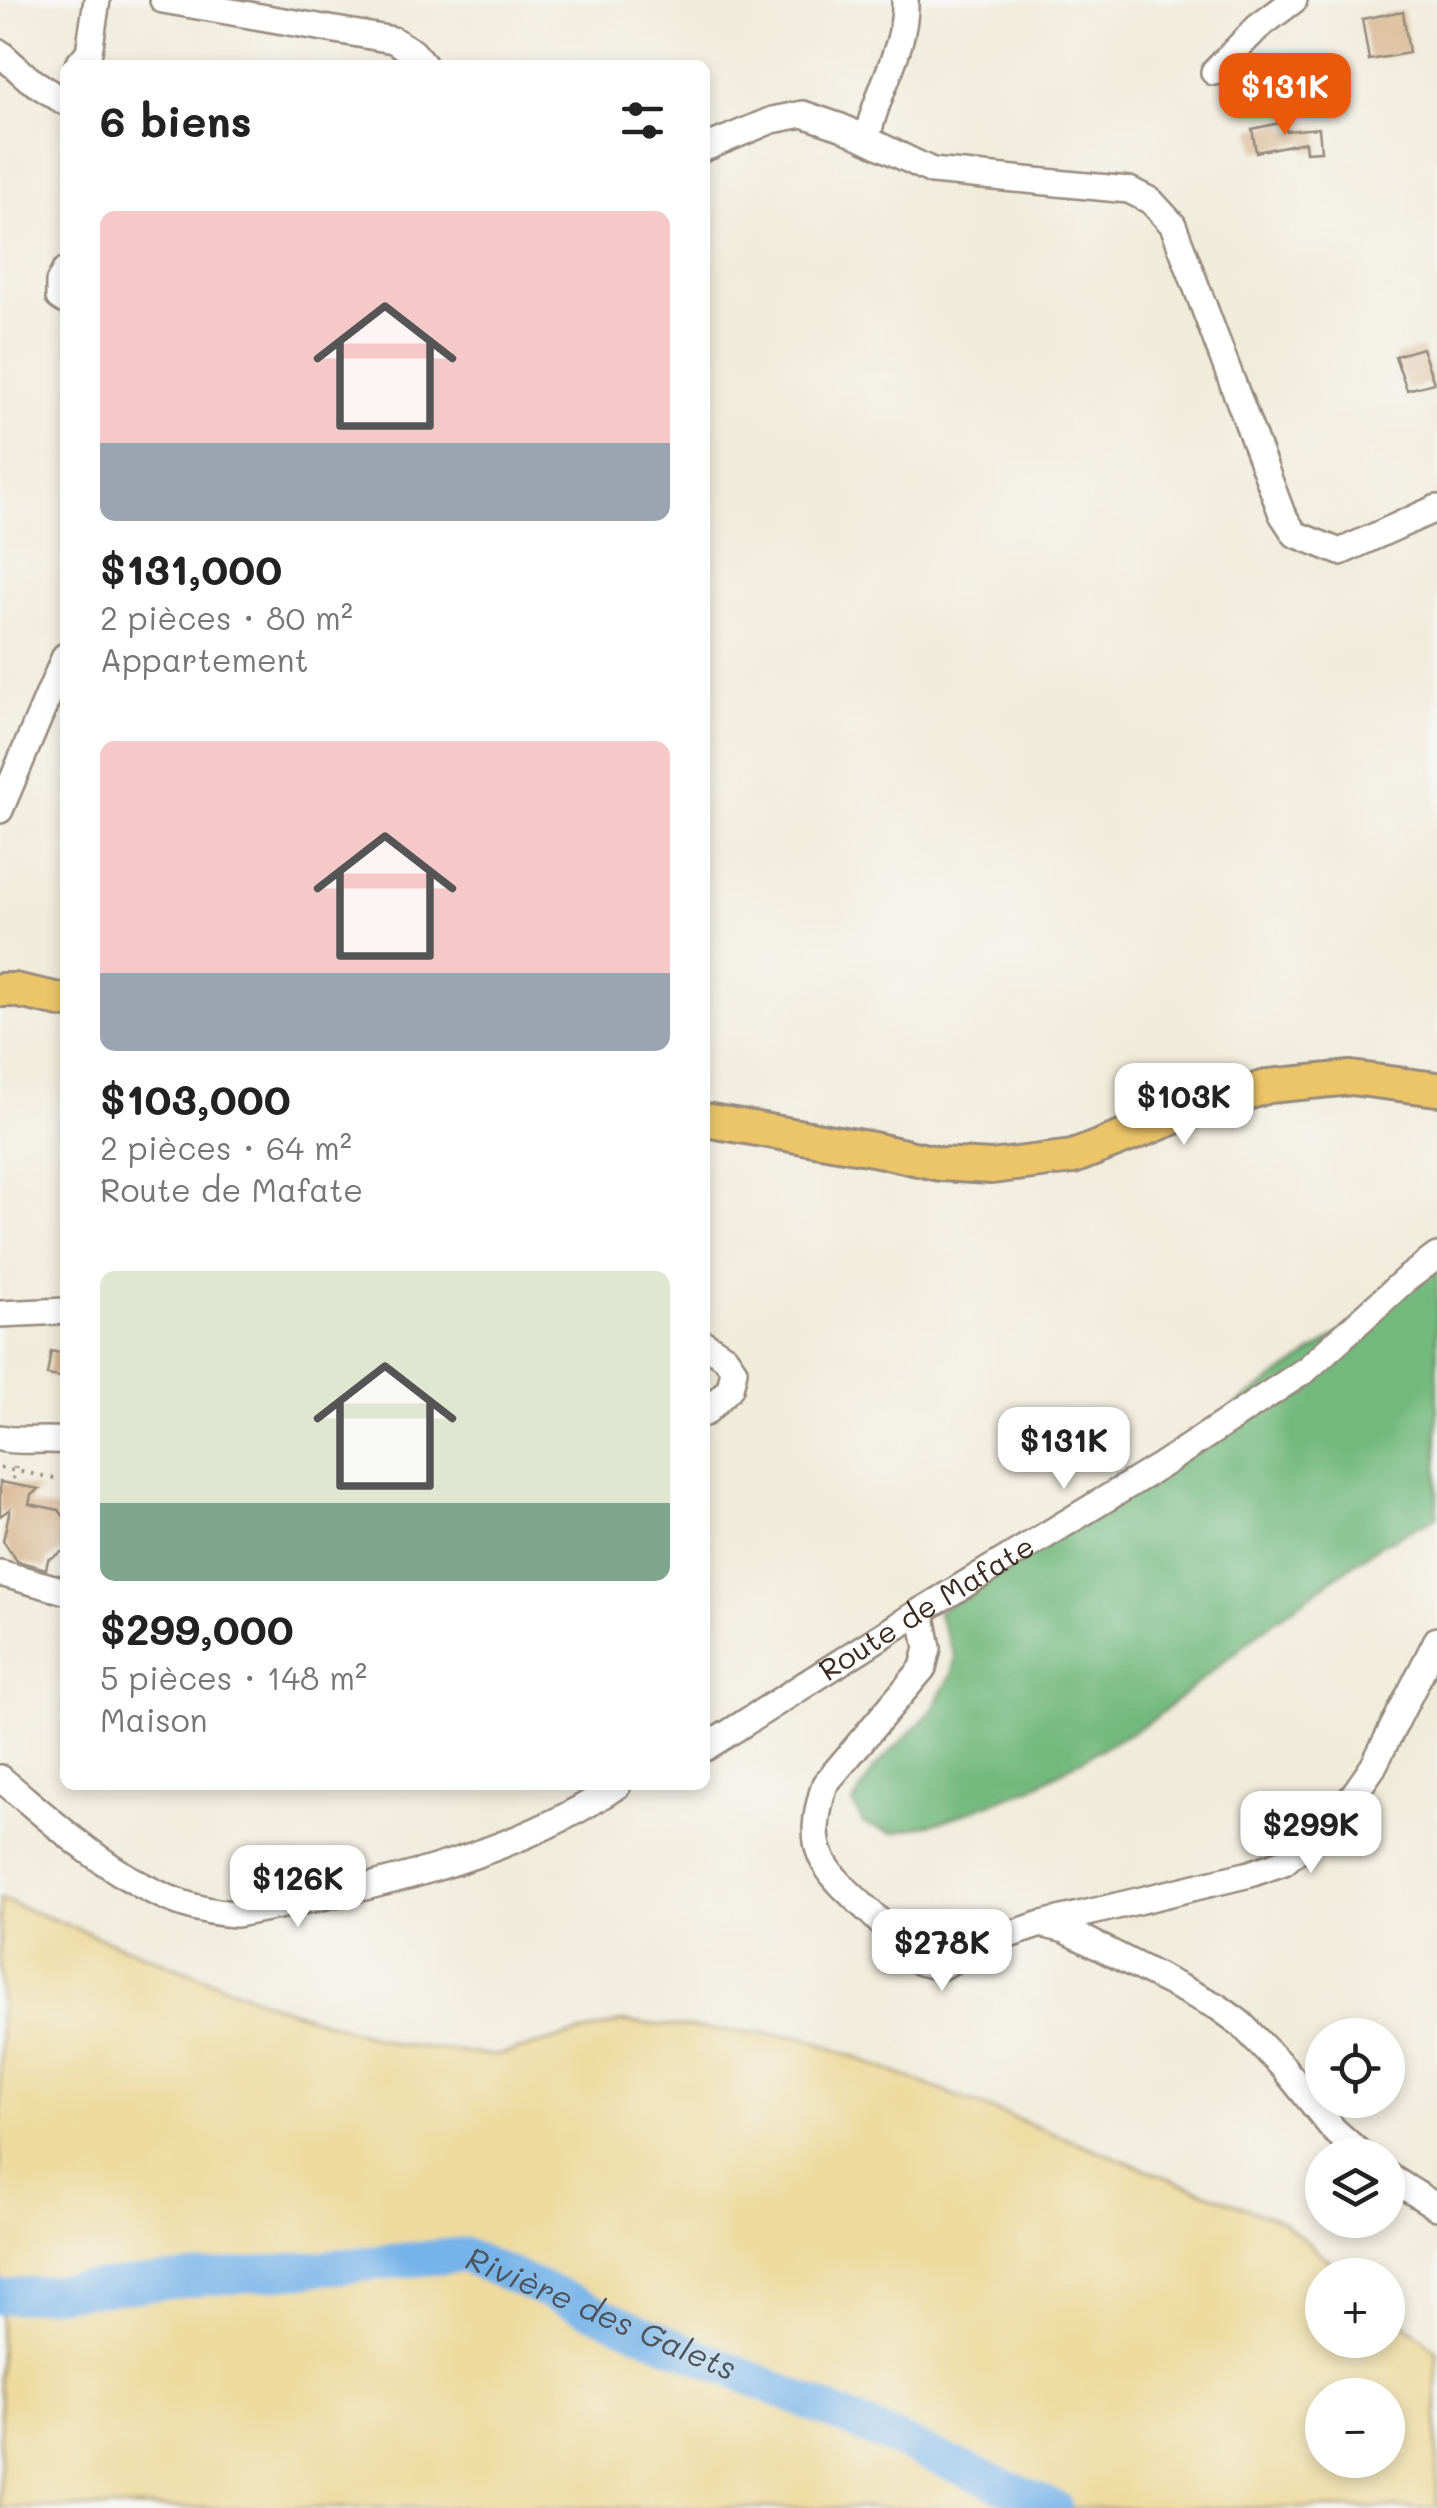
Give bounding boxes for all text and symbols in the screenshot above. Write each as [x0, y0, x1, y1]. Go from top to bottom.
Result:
pin: $131K [1215, 53, 1355, 138]
text: $131K [1241, 64, 1329, 106]
text: 6 biens [100, 93, 252, 148]
icon: filters [615, 93, 670, 148]
icon: home [295, 276, 475, 456]
text: $131,000 [100, 541, 282, 596]
text: 2 pièces · 80 m² [100, 596, 353, 638]
text: Appartement [100, 638, 309, 680]
icon: home [295, 806, 475, 986]
pin: $103K [1114, 1063, 1254, 1148]
text: $103,000 [100, 1071, 291, 1126]
text: $103K [1137, 1074, 1231, 1116]
text: 2 pièces · 64 m² [100, 1126, 352, 1168]
text: Route de Mafate [100, 1168, 363, 1210]
icon: home [295, 1336, 475, 1516]
pin: $131K [994, 1407, 1134, 1492]
text: $131K [1020, 1418, 1108, 1460]
street label: Route de Mafate [810, 1525, 1041, 1689]
text: $299,000 [100, 1601, 294, 1656]
text: 5 pièces · 148 m² [100, 1656, 367, 1698]
text: Maison [100, 1698, 208, 1740]
pin: $299K [1241, 1791, 1381, 1876]
text: $299K [1262, 1802, 1360, 1844]
pin: $126K [228, 1845, 368, 1930]
text: $126K [252, 1856, 344, 1898]
pin: $278K [872, 1909, 1012, 1994]
text: $278K [894, 1920, 990, 1962]
map controls [1305, 2018, 1405, 2478]
button: locate [1305, 2018, 1405, 2118]
button: layers [1305, 2138, 1405, 2238]
water label: Rivière des Galets [460, 2236, 743, 2388]
button: + [1305, 2258, 1405, 2358]
button: − [1305, 2378, 1405, 2478]

